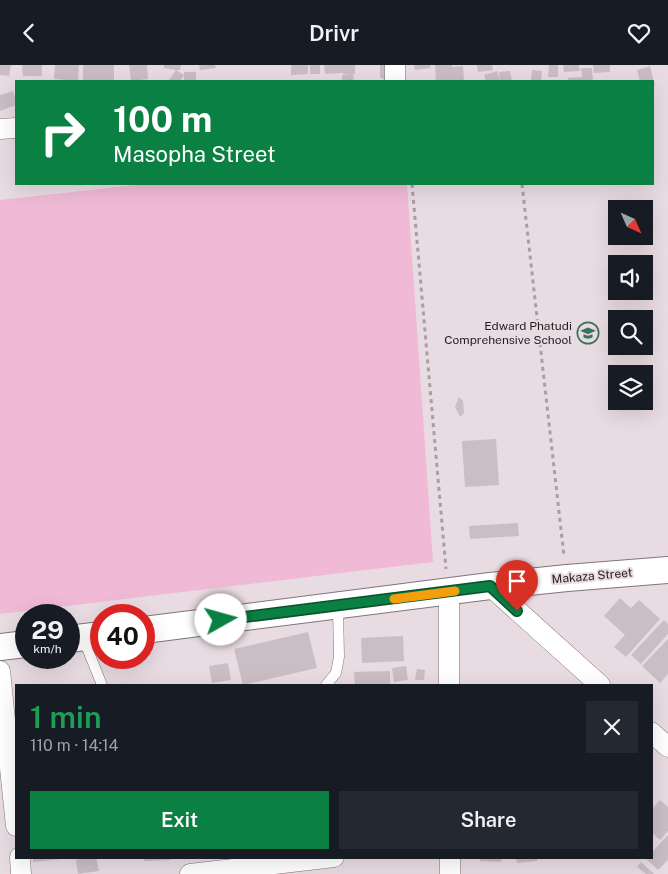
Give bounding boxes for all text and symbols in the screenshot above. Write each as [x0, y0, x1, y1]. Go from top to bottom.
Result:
icon: back [15, 19, 43, 47]
icon: heart [625, 19, 653, 47]
text: Drivr [309, 20, 359, 46]
text: 100 m [113, 99, 212, 140]
icon: right [30, 100, 95, 165]
text: Masopha Street [113, 141, 276, 167]
north arrow [608, 200, 652, 245]
map controls [608, 200, 653, 410]
button: sound [608, 255, 653, 300]
button: search [608, 310, 653, 355]
place label: Edward Phatudi Comprehensive School [444, 319, 572, 347]
school or university icon: Edward Phatudi Comprehensive School [576, 321, 600, 345]
button: layers [608, 365, 653, 410]
pin [496, 560, 538, 611]
street label: Makaza Street [551, 565, 633, 586]
icon: arrive [503, 567, 531, 595]
position arrow [194, 593, 246, 645]
speed limit sign: 40 [90, 604, 155, 669]
text: 29 [31, 615, 64, 645]
text: km/h [33, 642, 62, 656]
text: 1 min [30, 699, 101, 735]
button: close [586, 701, 638, 753]
text: 110 m · 14:14 [30, 736, 119, 755]
button: Exit [30, 791, 329, 849]
button: Share [339, 791, 638, 849]

